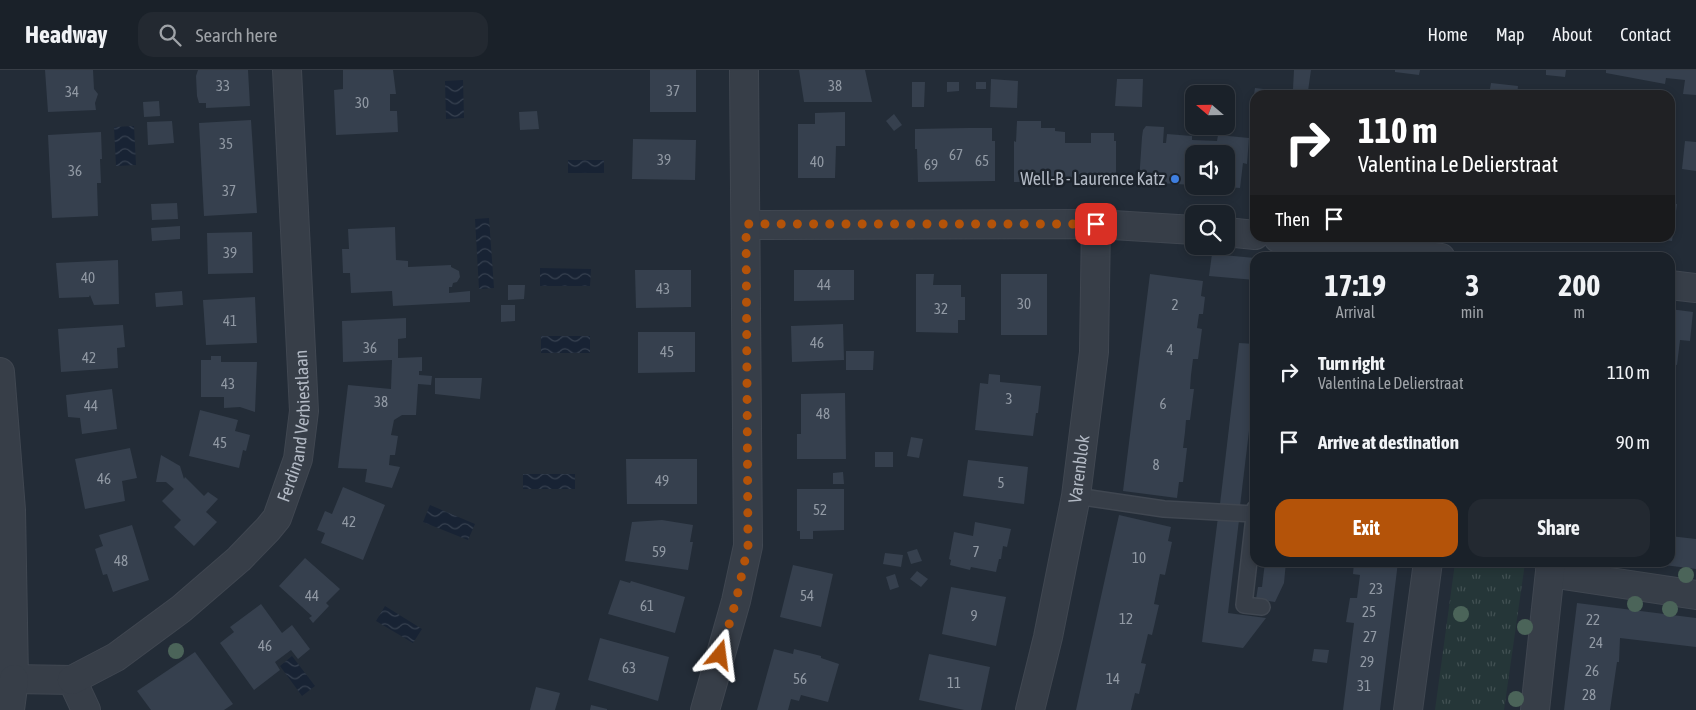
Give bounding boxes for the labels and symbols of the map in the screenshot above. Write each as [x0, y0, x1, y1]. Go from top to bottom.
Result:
house number: 33 [216, 77, 230, 94]
house number: 38 [828, 77, 842, 94]
house number: 37 [666, 82, 680, 99]
house number: 34 [65, 83, 79, 100]
north arrow [1185, 85, 1235, 135]
house number: 30 [355, 94, 369, 111]
house number: 35 [219, 135, 233, 152]
house number: 67 [949, 146, 963, 163]
house number: 39 [657, 151, 671, 168]
house number: 65 [975, 152, 989, 169]
house number: 40 [810, 153, 824, 170]
house number: 69 [924, 156, 938, 173]
house number: 36 [68, 162, 82, 179]
place label: Well-B - Laurence Katz [1020, 168, 1166, 189]
marker: Well-B - Laurence Katz [1169, 173, 1181, 185]
house number: 37 [222, 182, 236, 199]
pin [1075, 203, 1117, 245]
house number: 39 [223, 244, 237, 261]
house number: 40 [81, 269, 95, 286]
house number: 44 [817, 276, 831, 293]
house number: 43 [656, 280, 670, 297]
house number: 30 [1017, 295, 1031, 312]
house number: 2 [1171, 296, 1179, 313]
house number: 32 [934, 300, 948, 317]
house number: 41 [223, 312, 237, 329]
house number: 46 [810, 334, 824, 351]
house number: 36 [363, 339, 377, 356]
house number: 4 [1166, 341, 1174, 358]
house number: 45 [660, 343, 674, 360]
house number: 42 [82, 349, 96, 366]
street label: Ferdinand Verbiestlaan [273, 349, 314, 505]
house number: 43 [221, 375, 235, 392]
house number: 3 [1005, 390, 1013, 407]
house number: 38 [374, 393, 388, 410]
house number: 6 [1159, 395, 1167, 412]
house number: 44 [84, 397, 98, 414]
house number: 48 [816, 405, 830, 422]
house number: 45 [213, 434, 227, 451]
street label: Varenblok [1064, 434, 1094, 505]
house number: 8 [1152, 456, 1160, 473]
house number: 46 [97, 470, 111, 487]
house number: 49 [655, 472, 669, 489]
house number: 5 [997, 474, 1005, 491]
house number: 52 [813, 501, 827, 518]
house number: 42 [342, 513, 356, 530]
house number: 59 [652, 543, 666, 560]
house number: 7 [972, 543, 980, 560]
house number: 10 [1132, 549, 1146, 566]
house number: 48 [114, 552, 128, 569]
house number: 23 [1369, 580, 1383, 597]
house number: 44 [305, 587, 319, 604]
house number: 54 [800, 587, 814, 604]
house number: 61 [640, 597, 654, 614]
house number: 25 [1362, 603, 1376, 620]
house number: 9 [970, 607, 978, 624]
house number: 12 [1119, 610, 1133, 627]
house number: 22 [1586, 611, 1600, 628]
position arrow [693, 628, 745, 680]
house number: 27 [1363, 628, 1377, 645]
house number: 24 [1589, 634, 1603, 651]
house number: 46 [258, 637, 272, 654]
house number: 29 [1360, 653, 1374, 670]
house number: 63 [622, 659, 636, 676]
house number: 26 [1585, 662, 1599, 679]
house number: 56 [793, 670, 807, 687]
house number: 14 [1106, 670, 1120, 687]
house number: 11 [947, 674, 961, 691]
house number: 31 [1357, 677, 1371, 694]
house number: 28 [1582, 686, 1596, 703]

